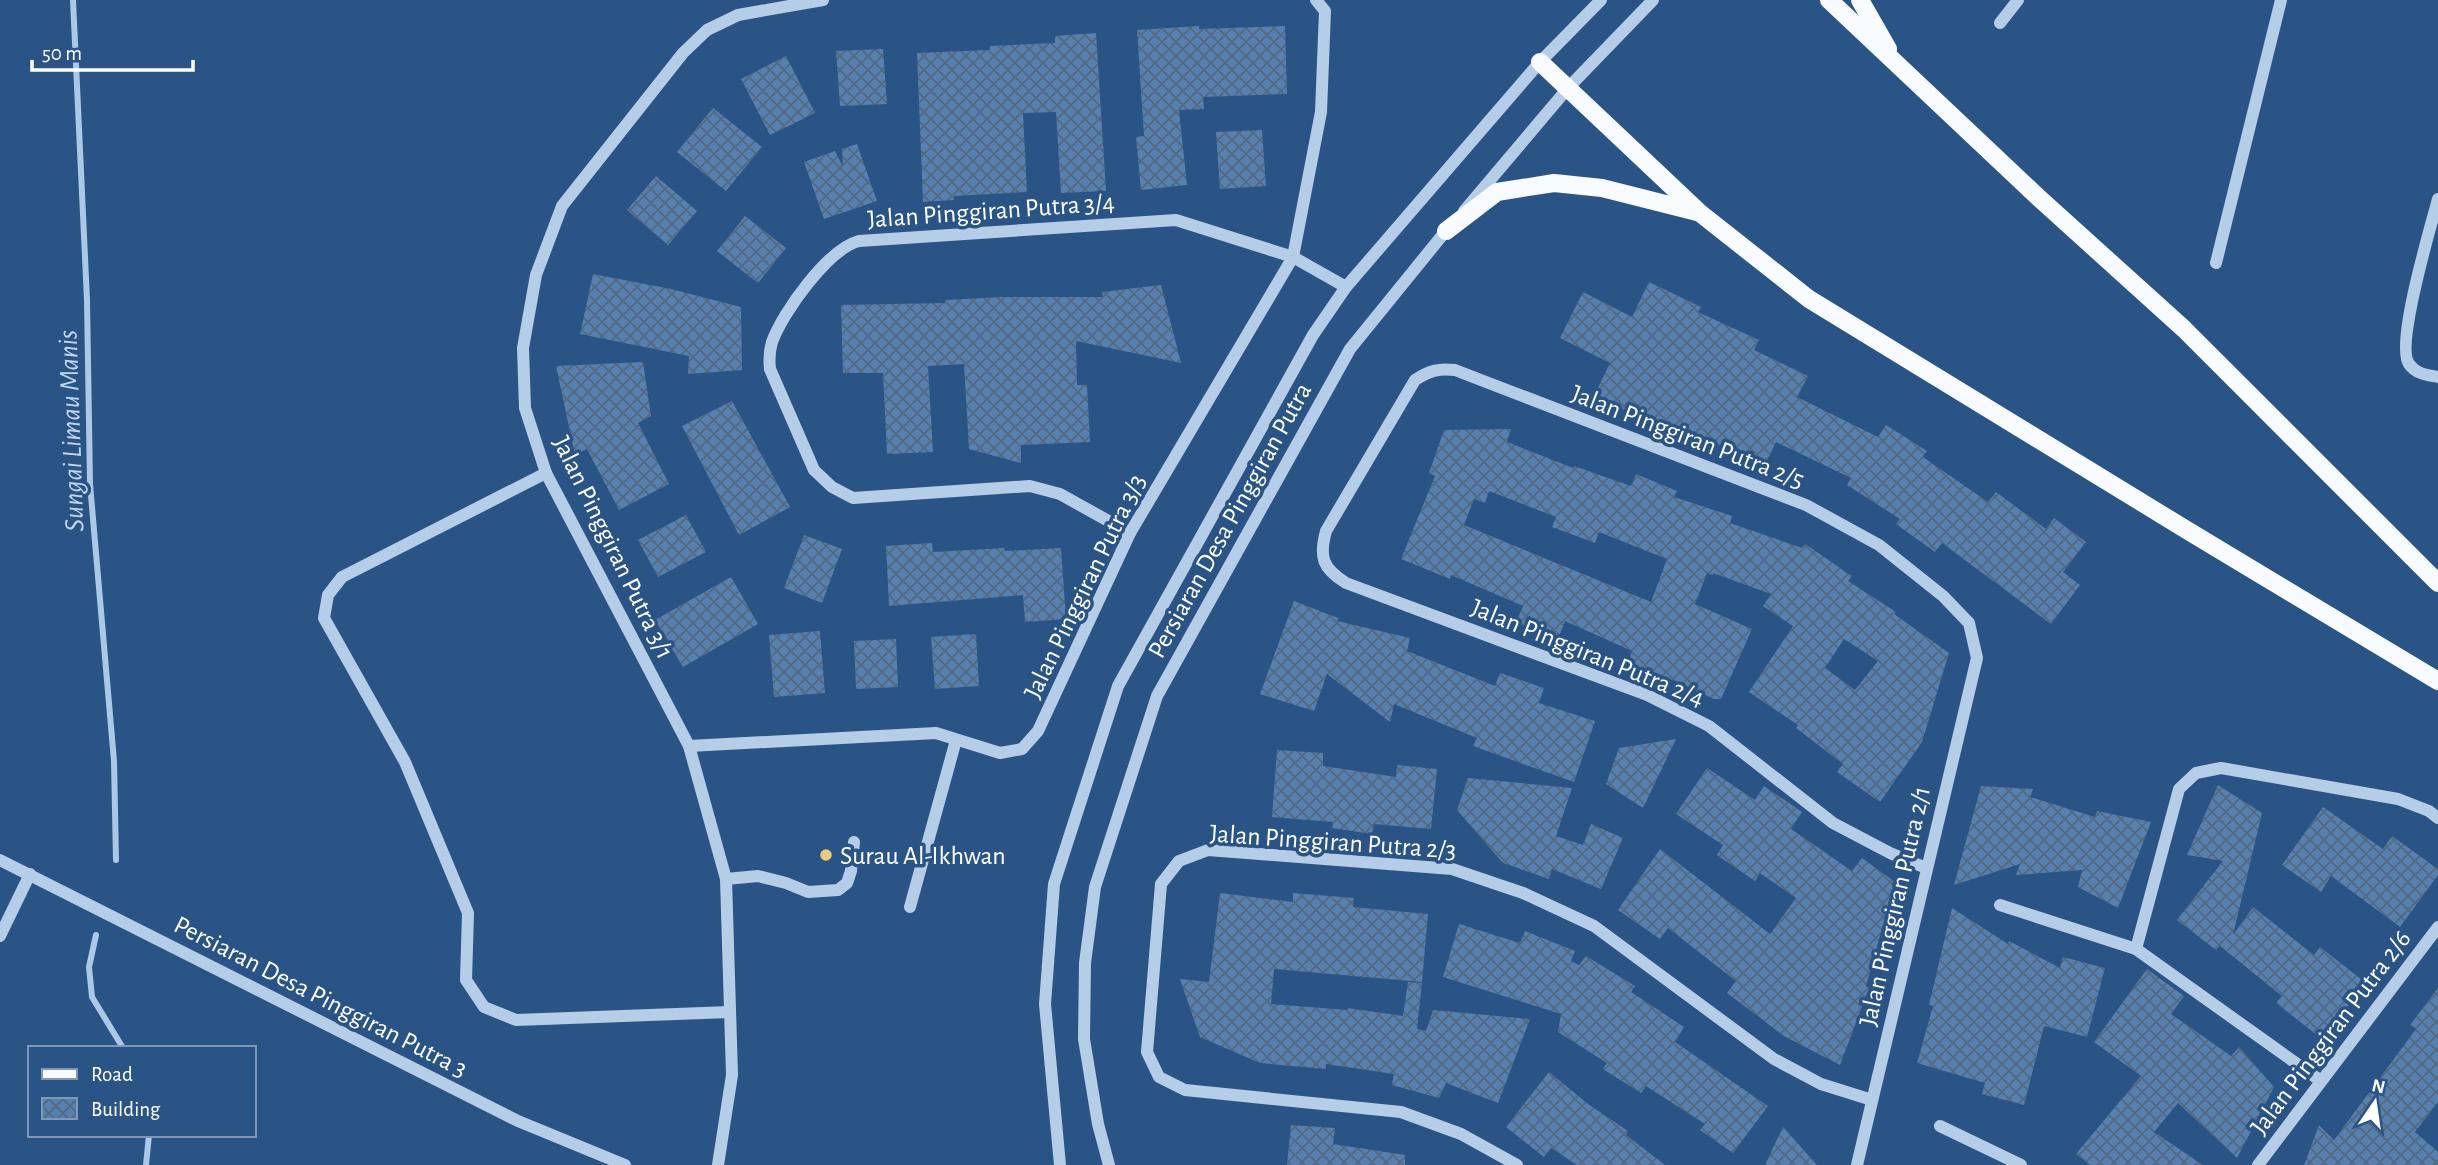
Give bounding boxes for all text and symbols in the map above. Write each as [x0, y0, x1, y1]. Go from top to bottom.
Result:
scale bar [32, 28, 192, 72]
text: 50 m [42, 43, 82, 64]
street label: Jalan Pinggiran Putra 3/4 [867, 189, 1116, 233]
water label: Sungai Limau Manis [54, 330, 90, 532]
street label: Persiaran Desa Pinggiran Putra [1143, 379, 1316, 662]
street label: Jalan Pinggiran Putra 2/5 [1568, 381, 1808, 493]
street label: Jalan Pinggiran Putra 3/1 [548, 432, 678, 663]
street label: Jalan Pinggiran Putra 3/3 [1019, 470, 1150, 703]
street label: Jalan Pinggiran Putra 2/4 [1467, 594, 1708, 712]
street label: Jalan Pinggiran Putra 2/1 [1855, 784, 1935, 1029]
street label: Jalan Pinggiran Putra 2/3 [1209, 820, 1457, 864]
place label: Surau Al-Ikhwan [840, 843, 1006, 869]
marker: Surau Al-Ikhwan [818, 847, 834, 863]
street label: Persiaran Desa Pinggiran Putra 3 [170, 912, 471, 1082]
street label: Jalan Pinggiran Putra 2/6 [2246, 926, 2416, 1140]
legend [28, 1046, 256, 1137]
text: Road [91, 1064, 133, 1085]
north arrow [2340, 1067, 2410, 1137]
text: N [2370, 1076, 2387, 1098]
text: Building [91, 1099, 161, 1120]

